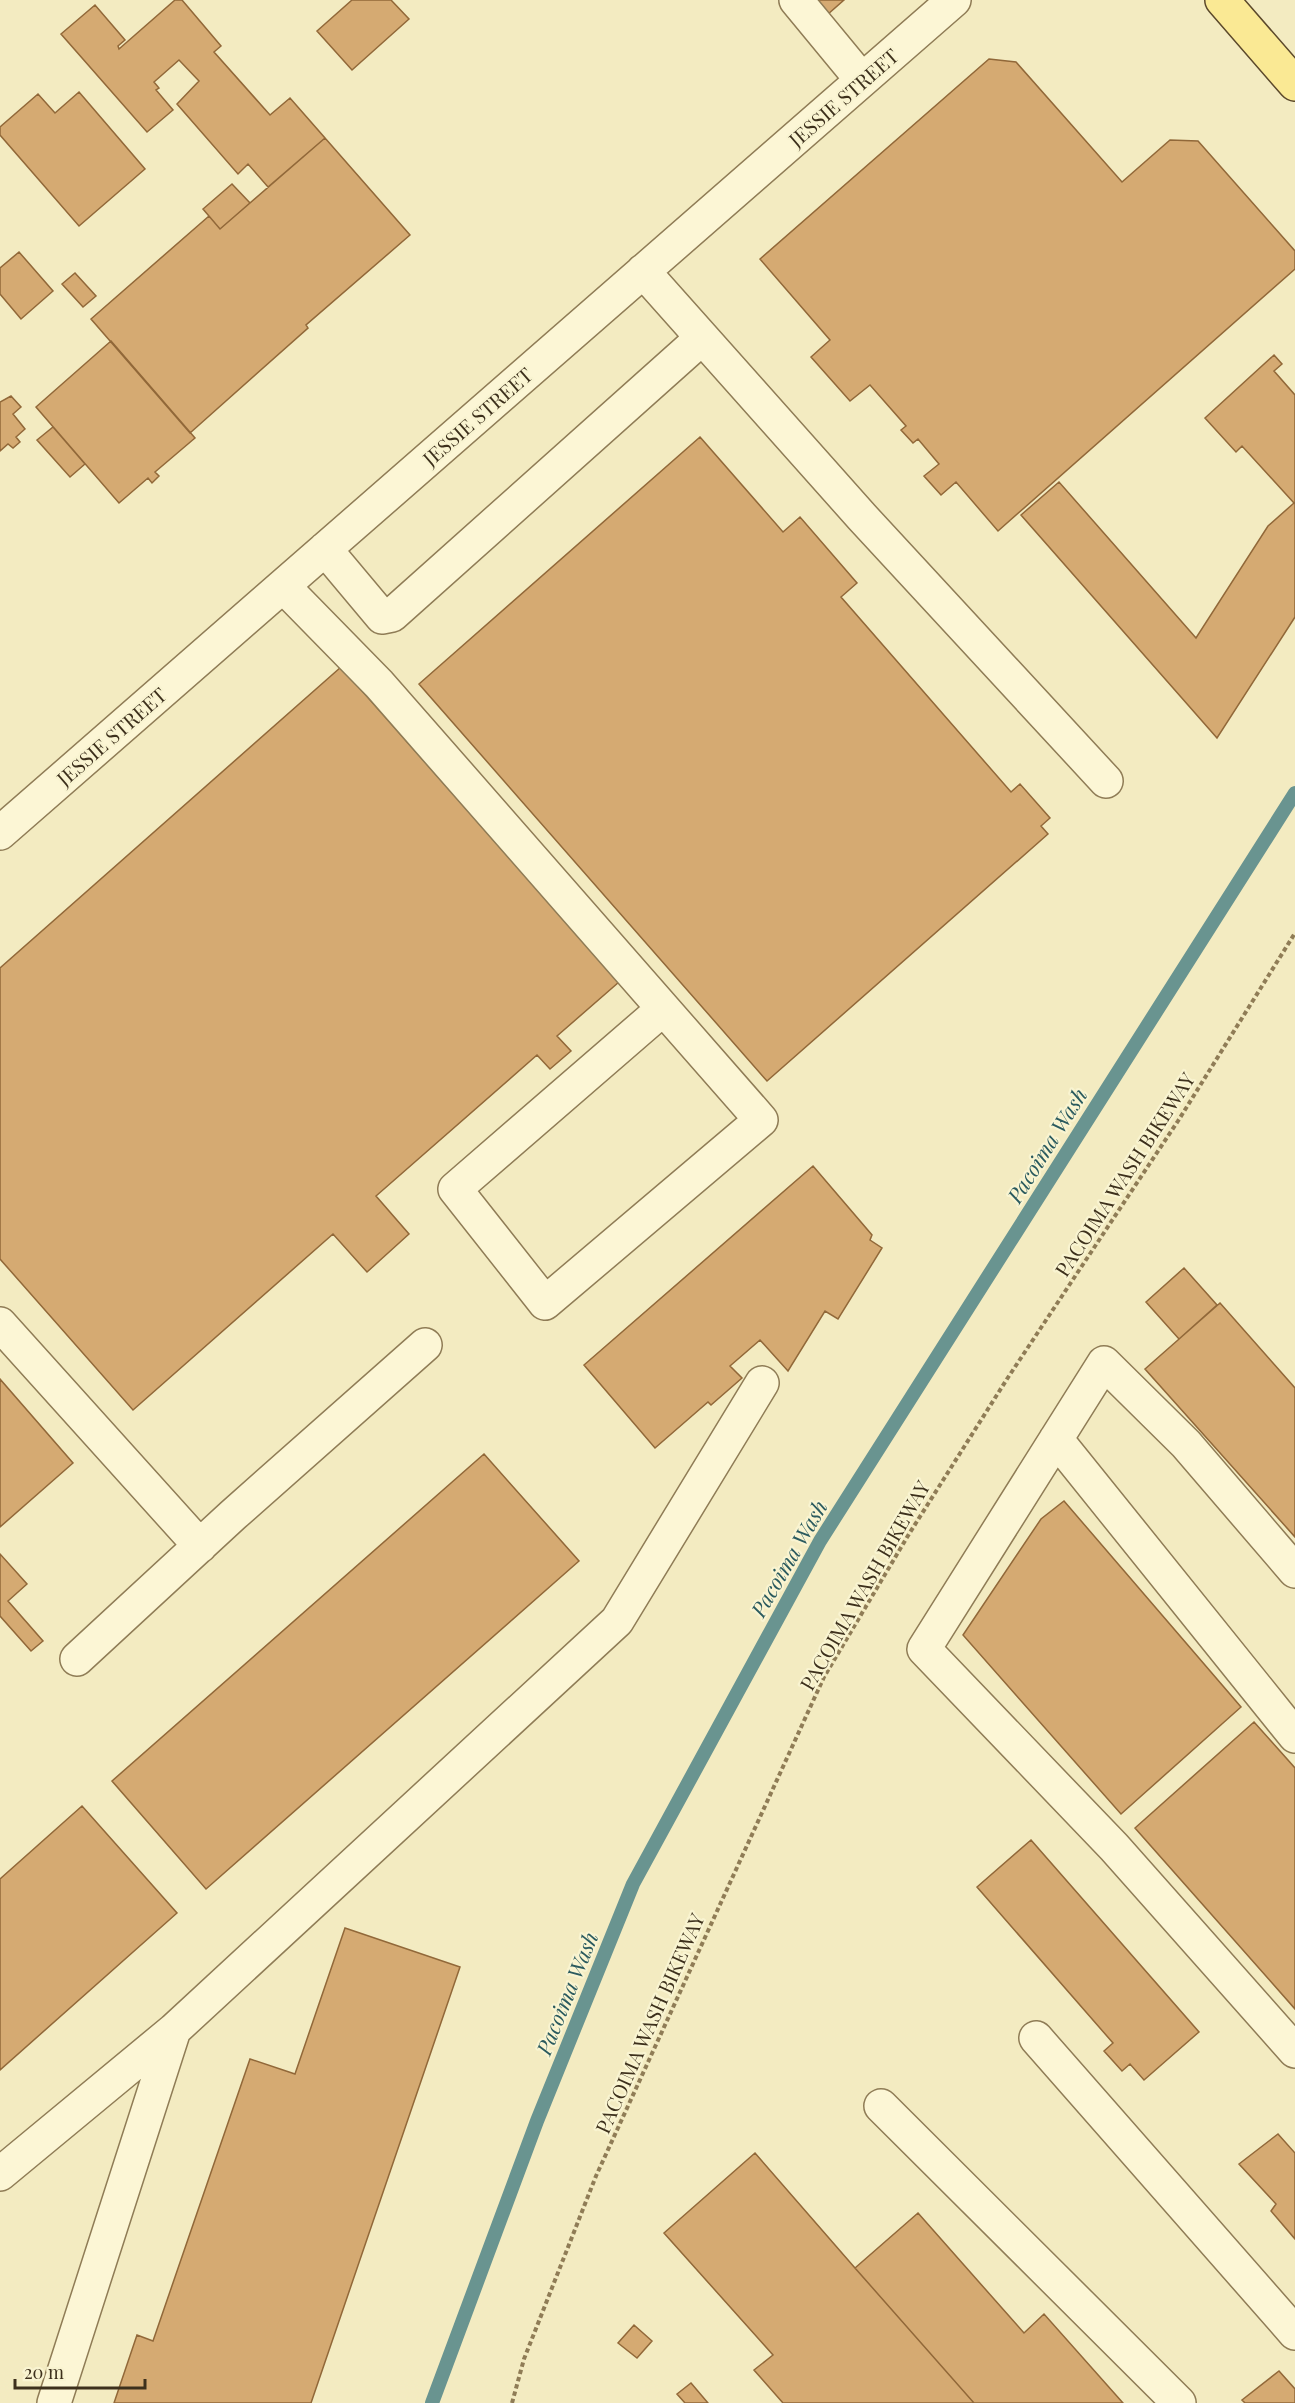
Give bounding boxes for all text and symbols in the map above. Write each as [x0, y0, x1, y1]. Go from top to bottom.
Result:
street label: JESSIE STREET [782, 42, 904, 153]
street label: JESSIE STREET [416, 361, 538, 472]
street label: JESSIE STREET [50, 681, 172, 792]
street label: PACOIMA WASH BIKEWAY [1048, 1067, 1200, 1281]
water label: Pacoima Wash [999, 1082, 1092, 1208]
street label: PACOIMA WASH BIKEWAY [793, 1475, 935, 1695]
water label: Pacoima Wash [743, 1495, 833, 1622]
street label: PACOIMA WASH BIKEWAY [588, 1909, 710, 2137]
water label: Pacoima Wash [528, 1927, 603, 2060]
scale bar [15, 2352, 146, 2390]
text: 20 m [24, 2360, 64, 2384]

